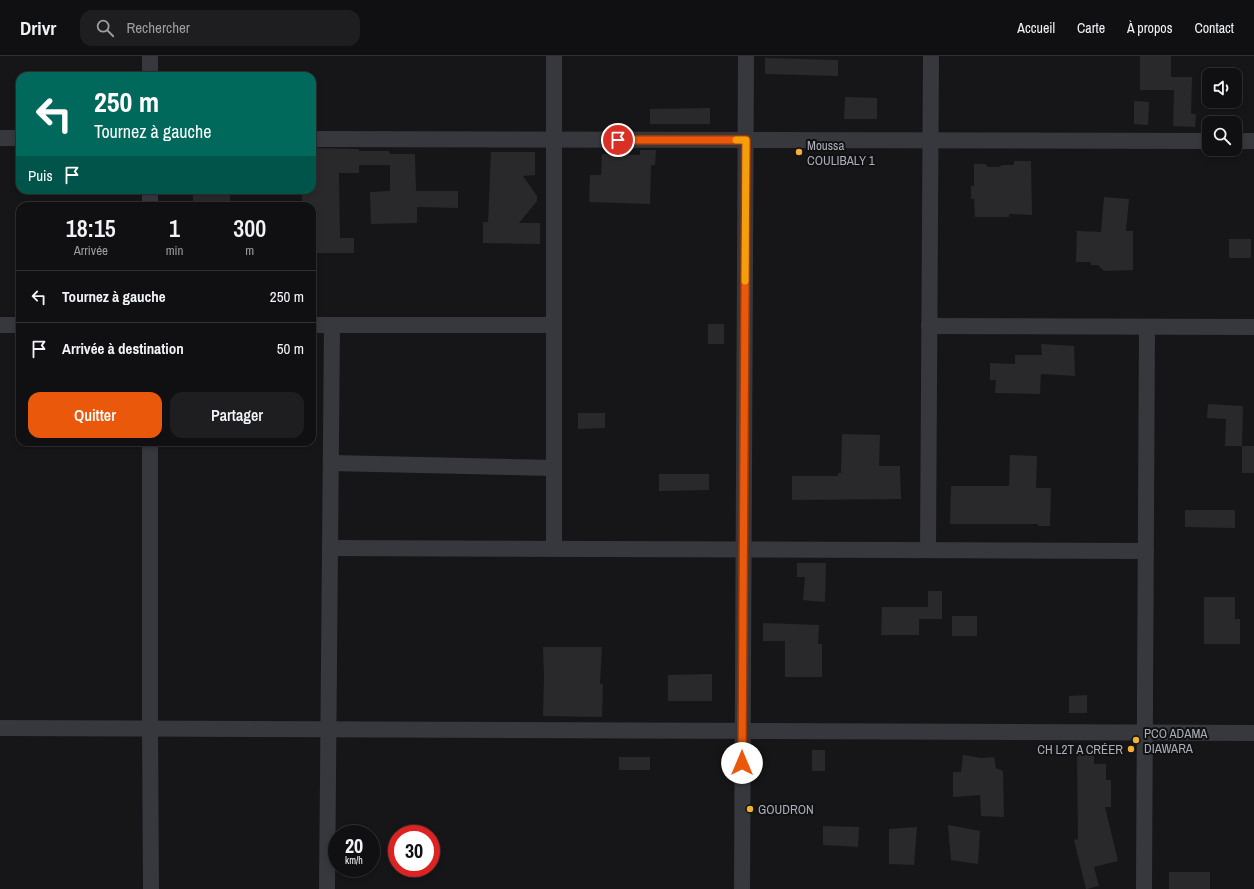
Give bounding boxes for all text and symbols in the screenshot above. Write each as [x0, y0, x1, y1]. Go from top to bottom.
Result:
search box [80, 10, 360, 46]
text: Drivr [20, 15, 56, 41]
icon: search [94, 17, 116, 39]
text: Rechercher [126, 17, 190, 38]
text: Accueil [1017, 19, 1055, 37]
text: Carte [1077, 19, 1105, 37]
text: À propos [1127, 19, 1172, 37]
text: Contact [1194, 19, 1234, 37]
map controls [1202, 68, 1242, 156]
button: sound [1202, 68, 1242, 108]
text: 250 m [94, 83, 159, 121]
icon: left [28, 88, 80, 140]
button: search [1202, 116, 1242, 156]
text: Tournez à gauche [94, 119, 211, 144]
pin [601, 123, 635, 157]
icon: arrive [607, 129, 629, 151]
place label: Moussa COULIBALY 1 [807, 137, 875, 169]
marker: Moussa COULIBALY 1 [794, 147, 804, 157]
icon: arrive [61, 164, 83, 186]
text: Puis [28, 165, 53, 186]
text: 18:15 [66, 212, 116, 244]
text: 1 [169, 212, 180, 244]
text: 300 [233, 212, 266, 244]
text: Arrivée [74, 242, 108, 259]
text: min [166, 242, 183, 259]
text: m [245, 242, 254, 259]
icon: left [28, 286, 50, 308]
text: Tournez à gauche [62, 286, 166, 307]
text: 250 m [270, 286, 304, 307]
icon: arrive [28, 338, 50, 360]
text: Arrivée à destination [62, 338, 184, 359]
text: 50 m [277, 338, 304, 359]
button: Quitter [28, 392, 162, 438]
button: Partager [170, 392, 304, 438]
place label: PCO ADAMA DIAWARA [1144, 725, 1208, 757]
marker: PCO ADAMA DIAWARA [1131, 735, 1141, 745]
place label: CH L2T A CRÉER [1037, 741, 1123, 758]
position arrow [721, 742, 763, 784]
marker: CH L2T A CRÉER [1126, 744, 1136, 754]
place label: GOUDRON [758, 801, 814, 818]
marker: GOUDRON [745, 804, 755, 814]
speed limit sign: 30 [388, 825, 440, 877]
text: 20 [345, 832, 363, 859]
text: km/h [345, 854, 363, 867]

